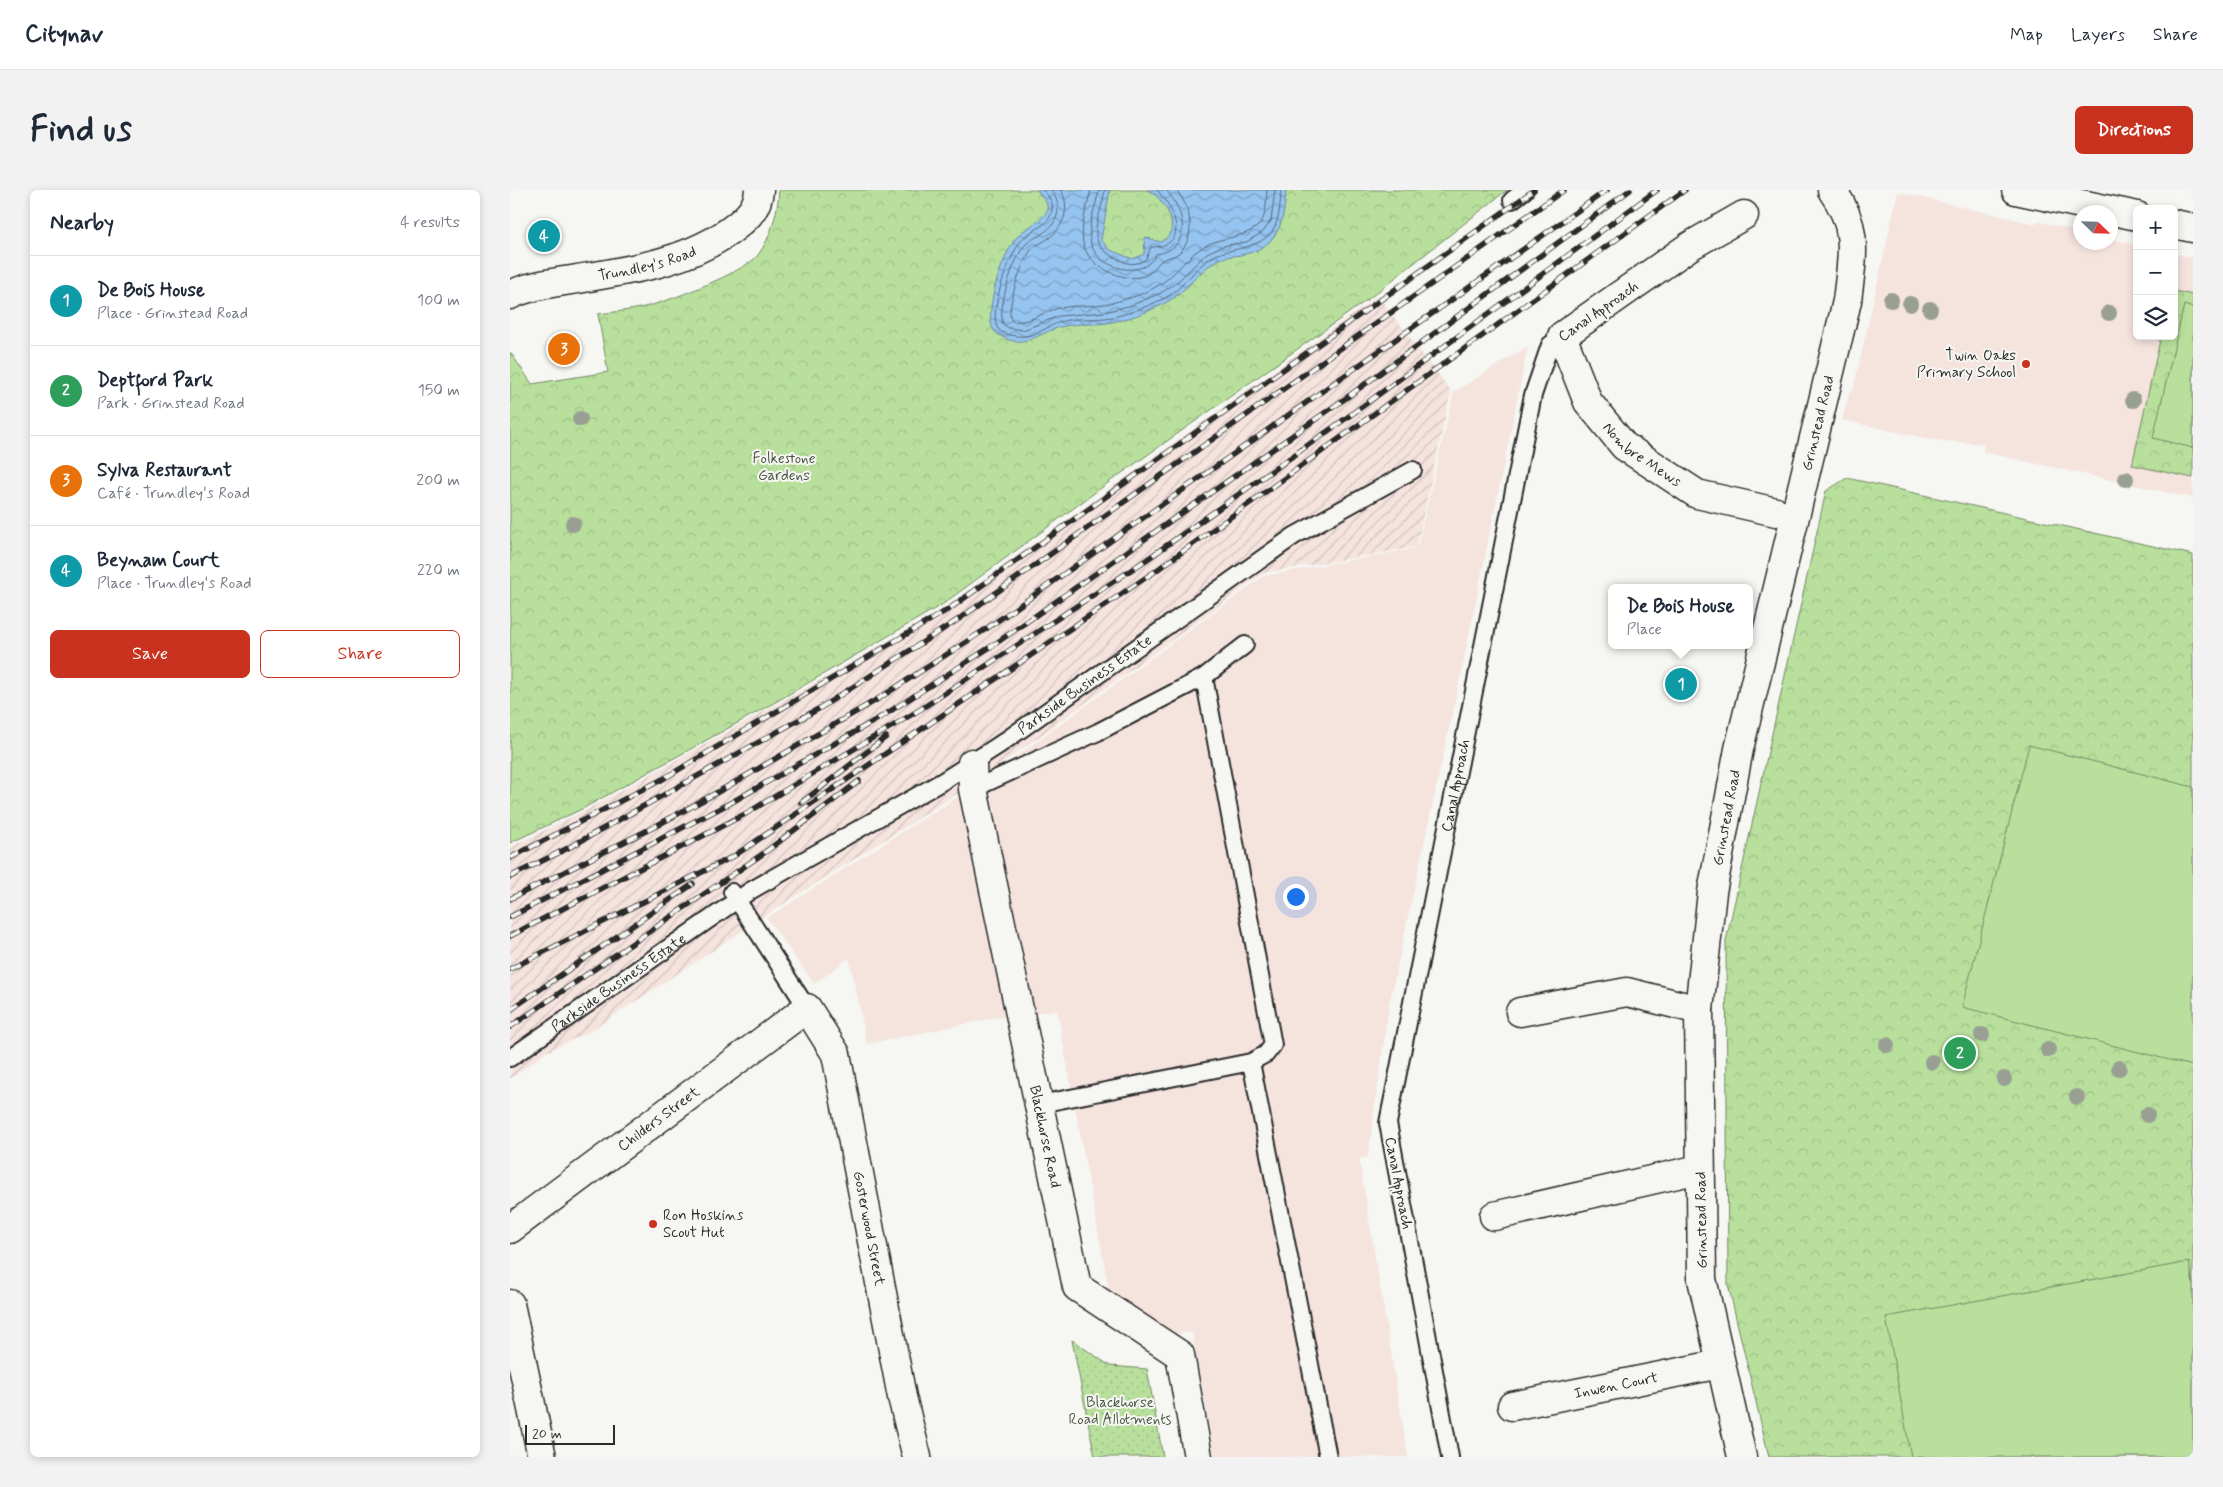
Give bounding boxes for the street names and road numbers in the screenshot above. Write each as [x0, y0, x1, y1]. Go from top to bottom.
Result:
street label: Trundley's Road [597, 242, 700, 286]
street label: Canal Approach [1554, 277, 1644, 348]
street label: Grinstead Road [1797, 374, 1840, 473]
street label: Nombre Mews [1598, 419, 1685, 492]
street label: Parkside Business Estate [1014, 631, 1157, 740]
street label: Canal Approach [1437, 737, 1475, 834]
street label: Grinstead Road [1708, 768, 1746, 867]
street label: Parkside Business Estate [547, 929, 691, 1037]
street label: Childers Street [614, 1082, 704, 1157]
street label: Blackhorse Road [1024, 1084, 1065, 1190]
street label: Canal Approach [1378, 1135, 1417, 1232]
street label: Gosterwood Street [848, 1169, 889, 1288]
street label: Grinstead Road [1691, 1171, 1713, 1269]
street label: Inwen Court [1573, 1368, 1660, 1404]

